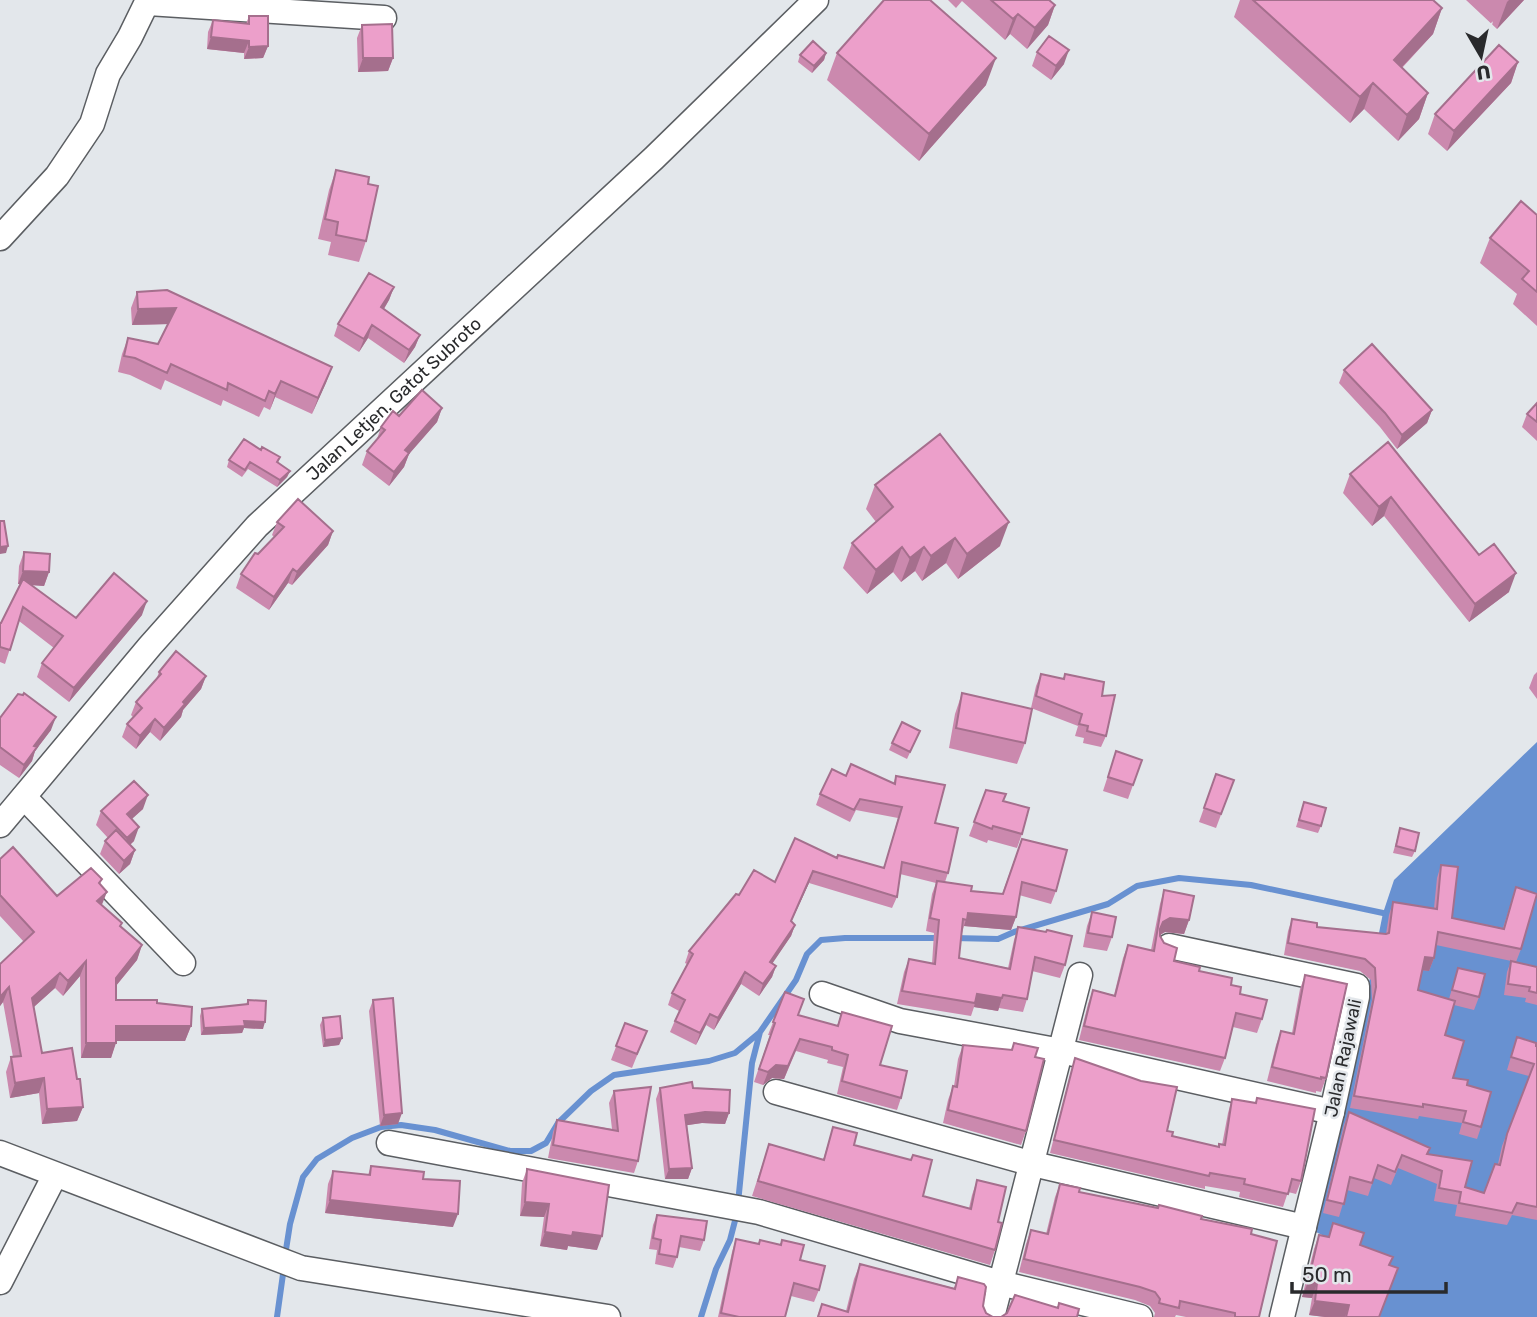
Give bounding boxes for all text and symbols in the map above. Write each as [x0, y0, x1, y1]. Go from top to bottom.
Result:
north arrow [1446, 21, 1516, 91]
text: U [1475, 60, 1492, 85]
street label: Jalan Letjen. Gatot Subroto [302, 313, 486, 486]
street label: Jalan Rajawali [1320, 997, 1366, 1119]
scale bar [1292, 1250, 1446, 1294]
text: 50 m [1302, 1262, 1352, 1287]

